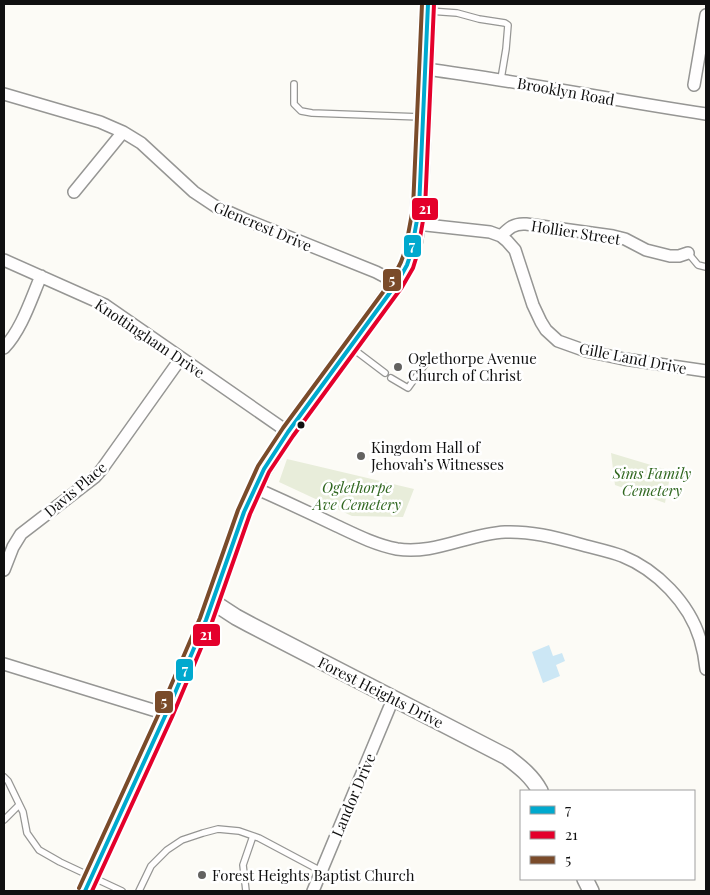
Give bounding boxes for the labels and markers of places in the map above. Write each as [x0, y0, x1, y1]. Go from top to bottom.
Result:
place label: Oglethorpe Avenue Church of Christ [408, 348, 537, 385]
marker: Oglethorpe Avenue Church of Christ [392, 361, 404, 373]
unlabelled marker [296, 420, 306, 430]
place label: Kingdom Hall of Jehovah’s Witnesses [370, 437, 504, 474]
marker: Kingdom Hall of Jehovah’s Witnesses [355, 450, 367, 462]
place label: Forest Heights Baptist Church [212, 865, 415, 885]
marker: Forest Heights Baptist Church [196, 869, 208, 881]

